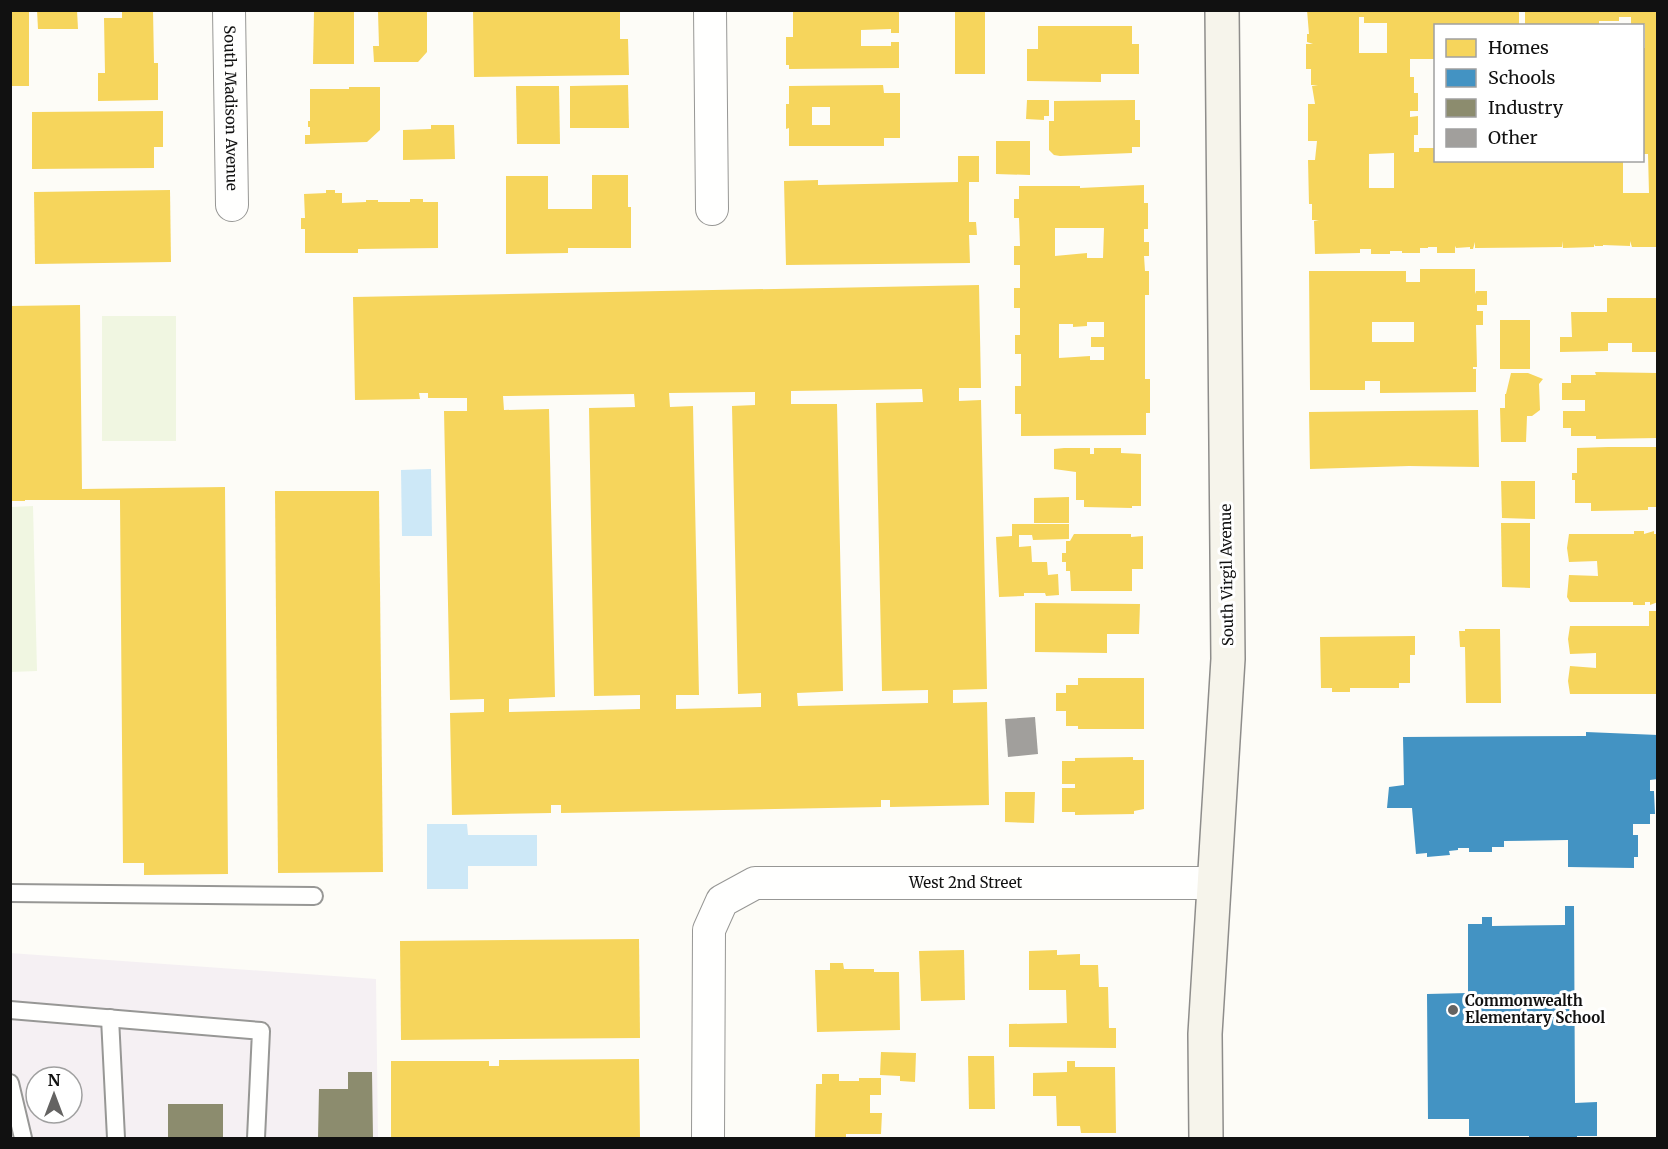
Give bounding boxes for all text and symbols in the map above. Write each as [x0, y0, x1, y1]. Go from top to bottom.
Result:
legend [1434, 24, 1644, 162]
street label: South Madison Avenue [220, 25, 242, 191]
text: Homes [1488, 36, 1549, 59]
text: Schools [1488, 66, 1556, 89]
text: Industry [1488, 96, 1564, 119]
text: Other [1488, 126, 1538, 149]
street label: South Virgil Avenue [1216, 503, 1237, 646]
street label: West 2nd Street [908, 873, 1022, 892]
place label: Commonwealth Elementary School [1465, 991, 1605, 1027]
marker: Commonwealth Elementary School [1446, 1003, 1460, 1017]
north arrow [24, 1065, 84, 1125]
text: N [48, 1070, 61, 1090]

